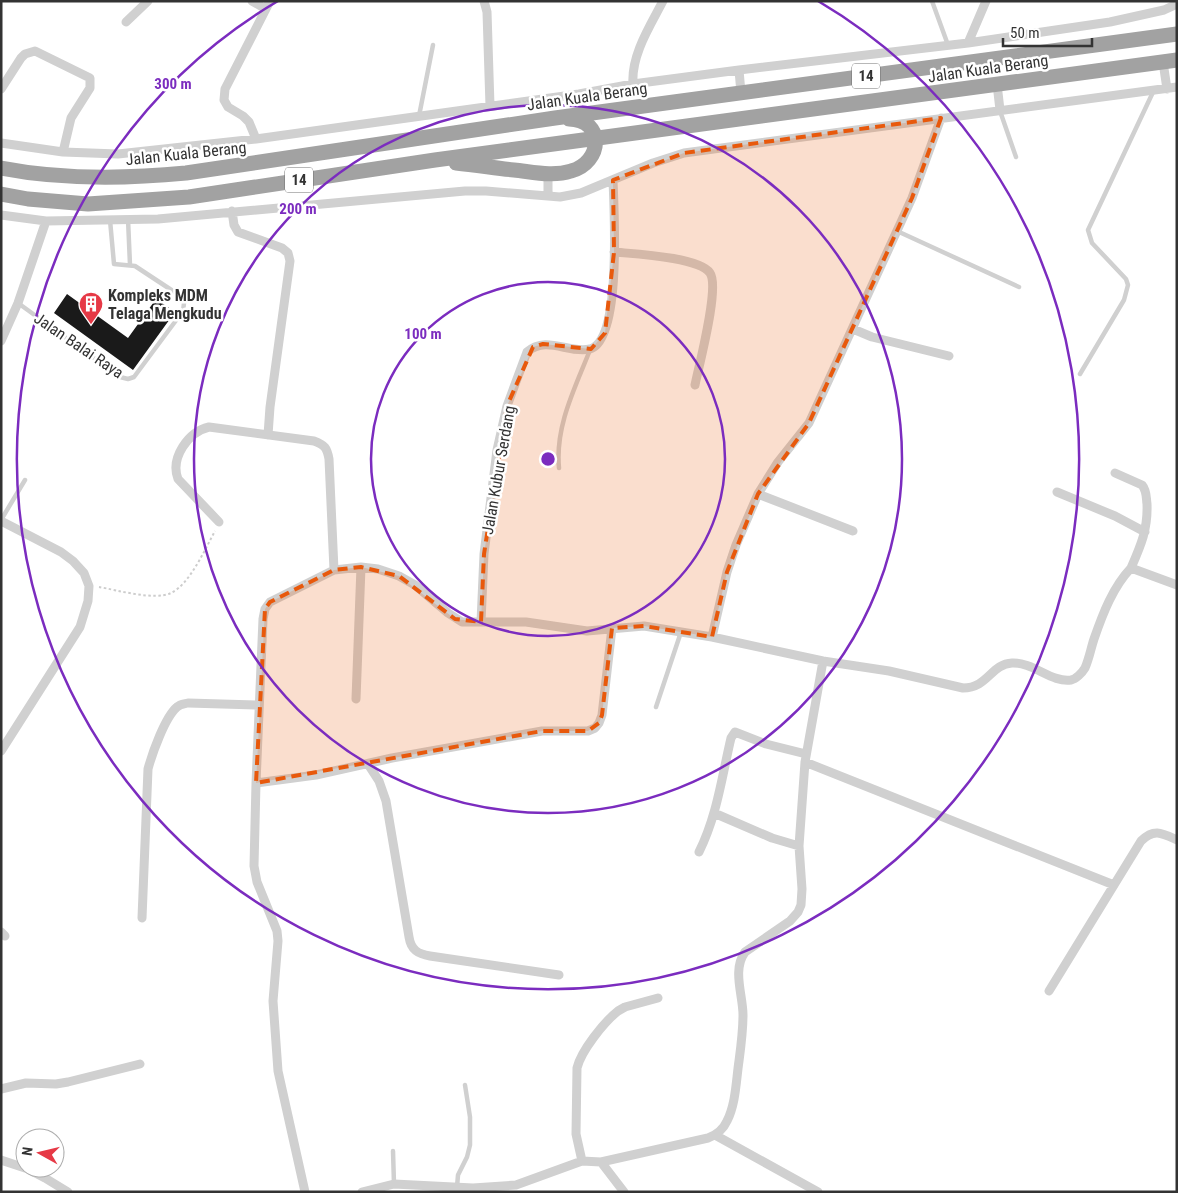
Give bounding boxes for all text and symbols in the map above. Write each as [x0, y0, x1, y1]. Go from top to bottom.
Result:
scale bar [1003, 15, 1092, 47]
text: 50 m [1010, 24, 1040, 42]
street label: Jalan Kuala Berang [927, 51, 1049, 86]
road number: 14 [852, 64, 880, 88]
text: 300 m [154, 75, 192, 93]
street label: Jalan Kuala Berang [526, 79, 648, 114]
street label: Jalan Kuala Berang [125, 138, 247, 169]
road number: 14 [285, 168, 313, 192]
text: 200 m [279, 200, 317, 218]
place label: Kompleks MDM Telaga Mengkudu [108, 286, 222, 323]
building icon: Kompleks MDM Telaga Mengkudu [78, 291, 104, 325]
street label: Jalan Balai Raya [31, 309, 127, 382]
text: 100 m [404, 325, 442, 343]
street label: Jalan Kubur Serdang [478, 404, 519, 536]
centre of rings [539, 450, 557, 468]
north arrow [15, 1128, 65, 1178]
text: N [19, 1146, 36, 1157]

